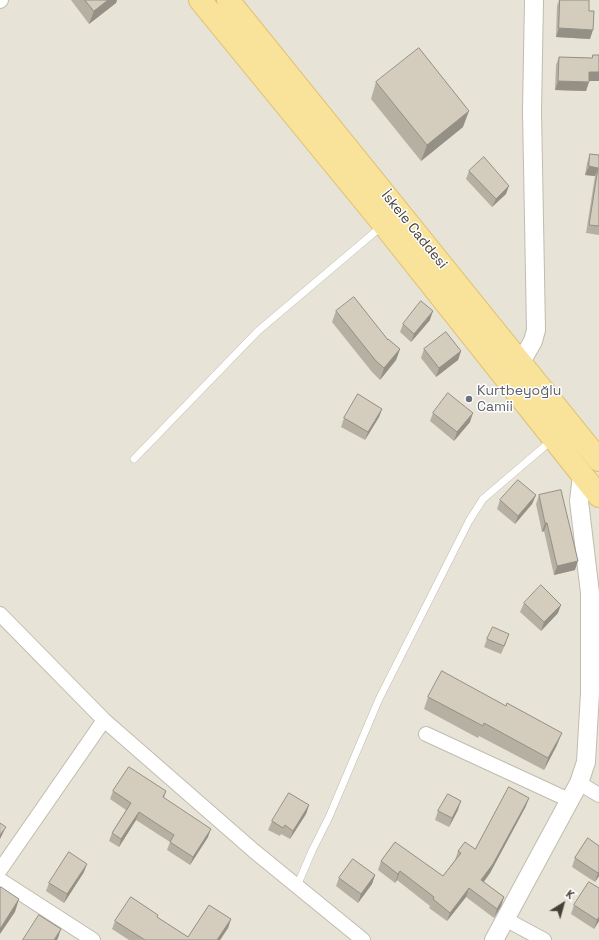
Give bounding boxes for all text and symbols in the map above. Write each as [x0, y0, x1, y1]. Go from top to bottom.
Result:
street label: İskele Caddesi [377, 188, 451, 272]
place label: Kurtbeyoğlu Camii [477, 383, 561, 416]
marker: Kurtbeyoğlu Camii [464, 394, 474, 404]
north arrow [543, 884, 583, 924]
text: K [563, 887, 577, 902]

